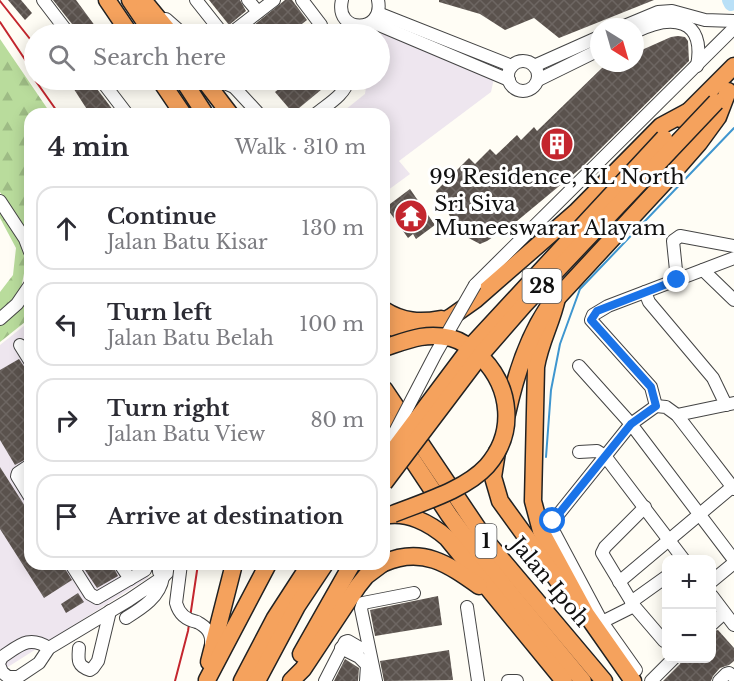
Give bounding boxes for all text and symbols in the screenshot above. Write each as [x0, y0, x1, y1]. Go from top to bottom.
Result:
north arrow [590, 18, 644, 72]
search box [24, 24, 390, 90]
icon: search [45, 41, 78, 74]
text: Search here [93, 44, 226, 71]
building icon: 99 Residence, KL North [539, 126, 575, 162]
text: 4 min [48, 131, 129, 163]
text: Walk · 310 m [235, 135, 366, 159]
place label: 99 Residence, KL North [429, 164, 685, 190]
place label: Sri Siva Muneeswarar Alayam [434, 191, 666, 241]
temple icon: Sri Siva Muneeswarar Alayam [393, 198, 429, 234]
text: Continue [107, 203, 216, 230]
icon: ahead [50, 212, 83, 245]
text: 130 m [301, 216, 364, 240]
text: Jalan Batu Kisar [107, 230, 268, 254]
route end [663, 266, 689, 292]
road number: 28 [522, 269, 562, 303]
text: Turn left [107, 299, 212, 326]
icon: left [50, 308, 83, 341]
text: 100 m [299, 312, 364, 336]
text: Jalan Batu Belah [107, 326, 274, 350]
text: Turn right [107, 395, 229, 422]
icon: right [50, 404, 83, 437]
text: 80 m [310, 408, 364, 432]
text: Jalan Batu View [107, 422, 265, 446]
icon: arrive [50, 500, 83, 533]
text: Arrive at destination [107, 503, 344, 530]
route start [539, 507, 565, 533]
road number: 1 [476, 524, 496, 558]
street label: Jalan Ipoh [503, 530, 595, 632]
map controls [662, 555, 716, 663]
button: + [662, 555, 716, 609]
button: − [662, 609, 716, 663]

